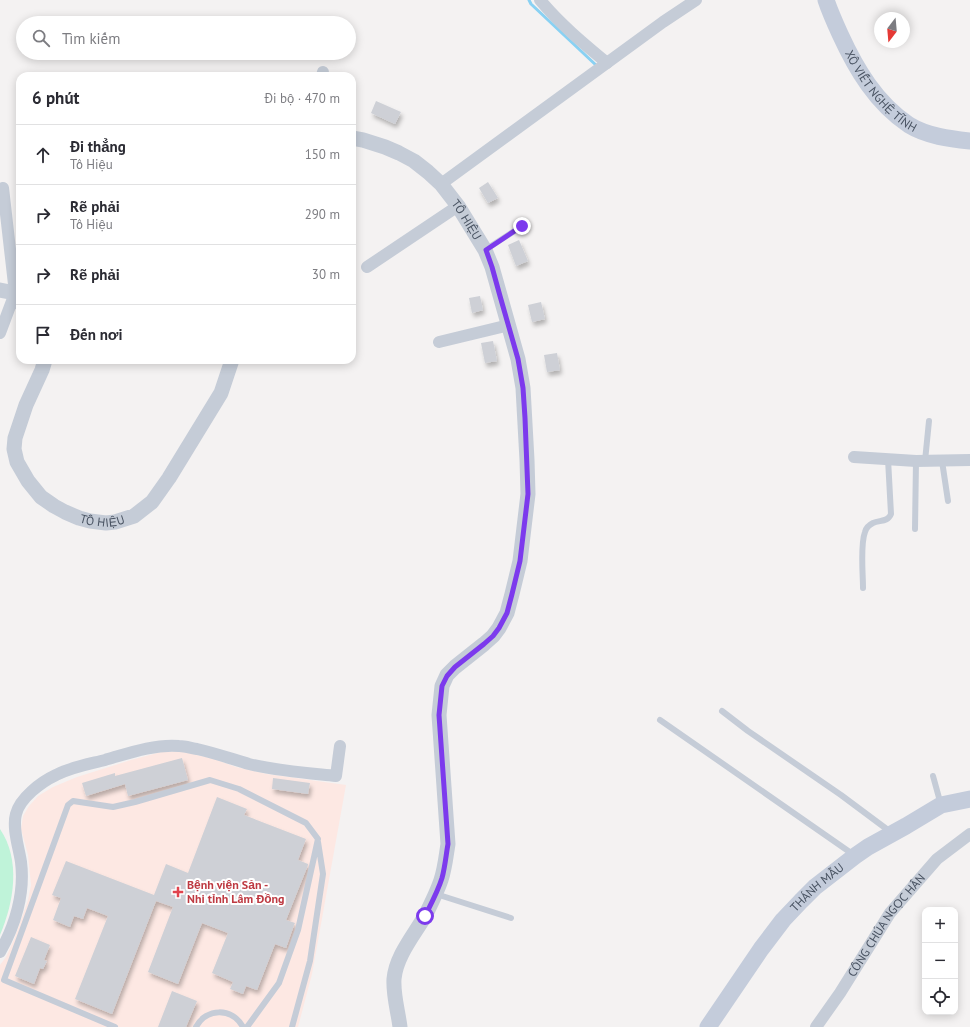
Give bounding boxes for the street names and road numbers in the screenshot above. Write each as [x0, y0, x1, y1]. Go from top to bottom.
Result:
street label: XÔ VIẾT NGHỆ TĨNH [842, 47, 920, 135]
street label: TÔ HIỆU [449, 196, 485, 243]
street label: TÔ HIỆU [78, 511, 126, 530]
street label: THÁNH MẪU [787, 859, 847, 915]
street label: CÔNG CHÚA NGỌC HÂN [844, 870, 928, 979]

